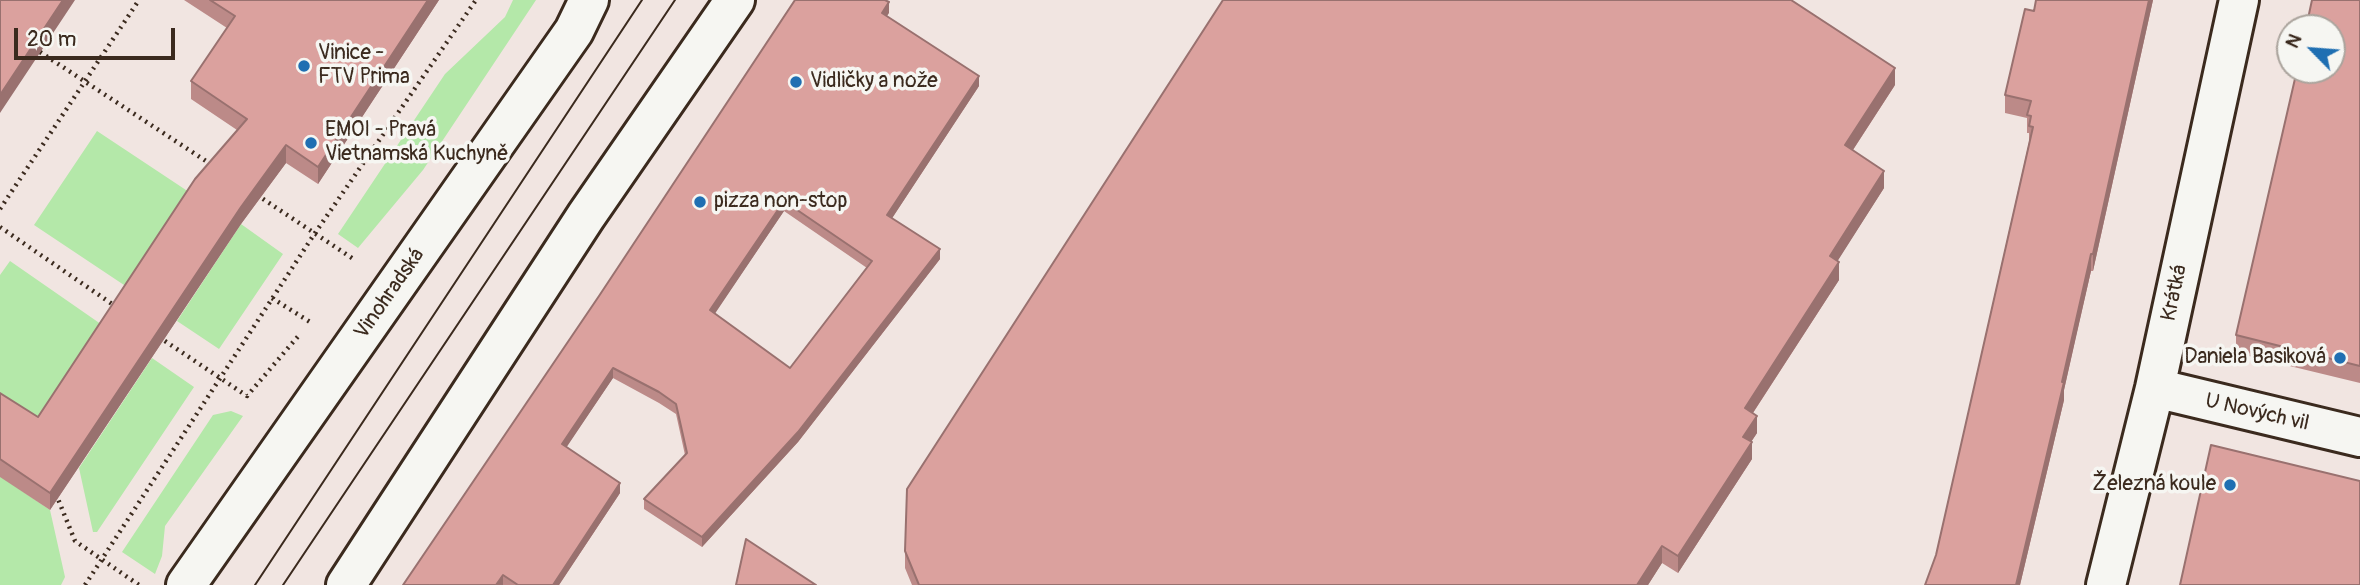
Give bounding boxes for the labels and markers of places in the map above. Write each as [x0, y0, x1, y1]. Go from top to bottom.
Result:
place label: Vinice - FTV Prima [318, 41, 410, 91]
marker: Vinice - FTV Prima [296, 58, 312, 74]
place label: Vidličky a nože [810, 69, 938, 95]
marker: Vidličky a nože [788, 74, 804, 90]
place label: EMOI - Pravá Vietnamská Kuchyně [325, 118, 508, 168]
marker: EMOI - Pravá Vietnamská Kuchyně [303, 135, 319, 151]
place label: pizza non-stop [714, 189, 847, 215]
marker: pizza non-stop [692, 194, 708, 210]
place label: Daniela Basiková [2184, 345, 2326, 371]
marker: Daniela Basiková [2332, 350, 2348, 366]
place label: Železná koule [2092, 472, 2216, 498]
marker: Železná koule [2222, 477, 2238, 493]

